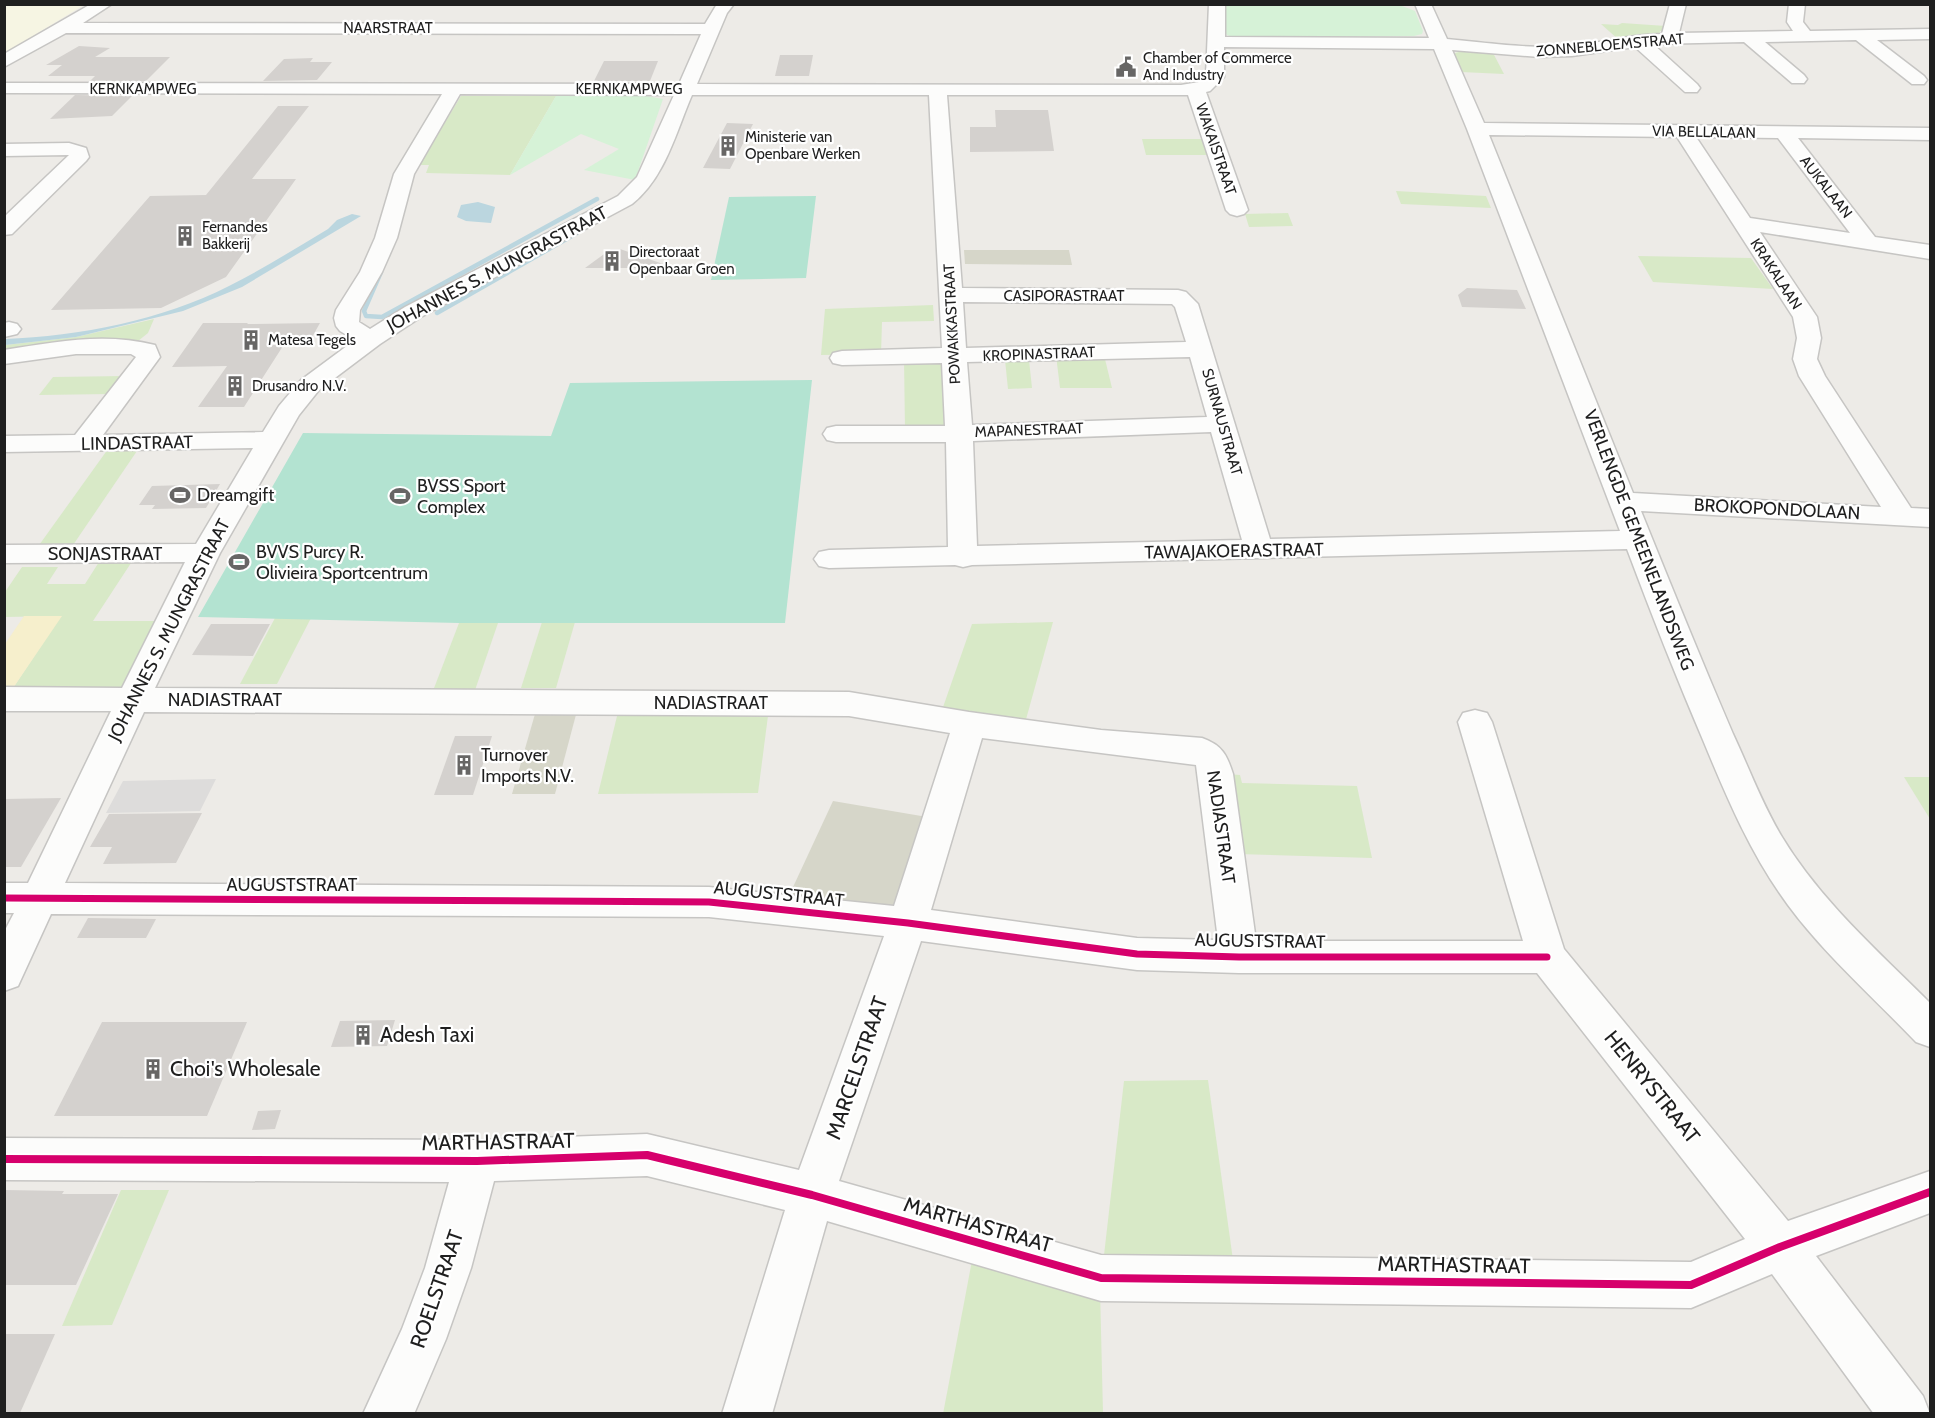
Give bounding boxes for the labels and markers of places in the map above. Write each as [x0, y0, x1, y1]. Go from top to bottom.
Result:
place label: Chamber of Commerce And Industry [1143, 49, 1292, 84]
public building icon: Chamber of Commerce And Industry [1114, 55, 1138, 79]
place label: Ministerie van Openbare Werken [745, 128, 860, 163]
building icon: Ministerie van Openbare Werken [716, 134, 740, 158]
place label: Fernandes Bakkerij [202, 218, 268, 253]
building icon: Fernandes Bakkerij [173, 224, 197, 248]
place label: Directoraat Openbaar Groen [629, 243, 735, 278]
building icon: Directoraat Openbaar Groen [600, 249, 624, 273]
building icon: Matesa Tegels [239, 328, 263, 352]
place label: Matesa Tegels [268, 331, 356, 349]
building icon: Drusandro N.V. [223, 374, 247, 398]
place label: Drusandro N.V. [252, 377, 346, 395]
place label: BVSS Sport Complex [417, 475, 506, 518]
sports icon: Dreamgift [168, 483, 192, 507]
place label: Dreamgift [197, 484, 274, 506]
sports icon: BVSS Sport Complex [388, 484, 412, 508]
place label: BVVS Purcy R. Olivieira Sportcentrum [256, 541, 428, 584]
sports icon: BVVS Purcy R. Olivieira Sportcentrum [227, 550, 251, 574]
place label: Turnover Imports N.V. [481, 744, 574, 787]
building icon: Turnover Imports N.V. [452, 753, 476, 777]
place label: Adesh Taxi [380, 1022, 474, 1047]
building icon: Adesh Taxi [351, 1023, 375, 1047]
place label: Choi's Wholesale [170, 1056, 321, 1081]
building icon: Choi's Wholesale [141, 1057, 165, 1081]

